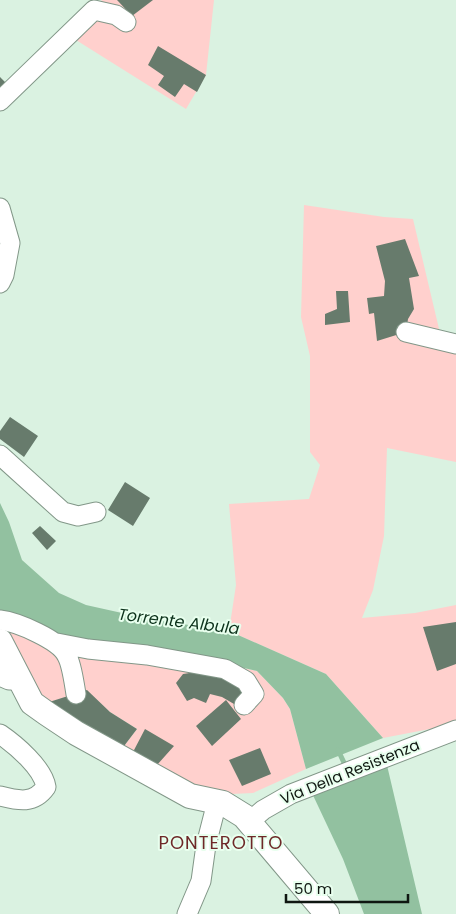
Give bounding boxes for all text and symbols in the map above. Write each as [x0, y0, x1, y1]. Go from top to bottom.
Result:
water label: Torrente Albula [117, 603, 241, 640]
street label: Via Della Resistenza [277, 734, 423, 809]
district label: PONTEROTTO [159, 830, 283, 855]
scale bar [286, 872, 408, 904]
text: 50 m [294, 878, 332, 899]

